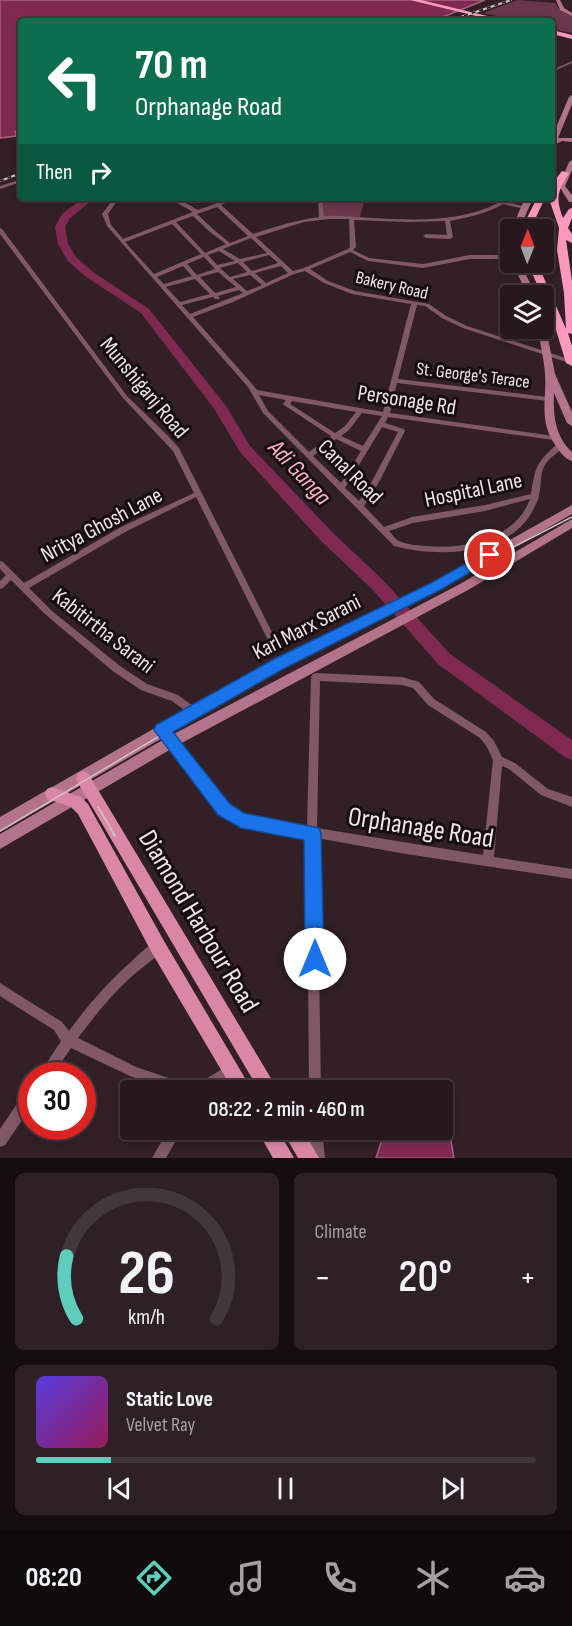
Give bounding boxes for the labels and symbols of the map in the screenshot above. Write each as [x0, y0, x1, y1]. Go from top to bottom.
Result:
north arrow [500, 219, 554, 273]
street label: Bakery Road [354, 267, 430, 304]
street label: Munshiganj Road [94, 332, 194, 444]
street label: St. George's Terace [415, 358, 531, 393]
street label: Personage Rd [356, 379, 458, 422]
water label: Adi Ganga [261, 433, 337, 511]
street label: Canal Road [312, 434, 388, 510]
street label: Hospital Lane [422, 467, 525, 514]
street label: Nritya Ghosh Lane [36, 482, 167, 569]
pin [464, 529, 515, 580]
street label: Kabitirtha Sarani [46, 583, 160, 680]
street label: Karl Marx Sarani [248, 589, 365, 666]
street label: Orphanage Road [346, 801, 496, 855]
street label: Diamond Harbour Road [131, 825, 265, 1018]
position arrow [283, 927, 347, 991]
speed limit sign: 30 [18, 1062, 96, 1140]

